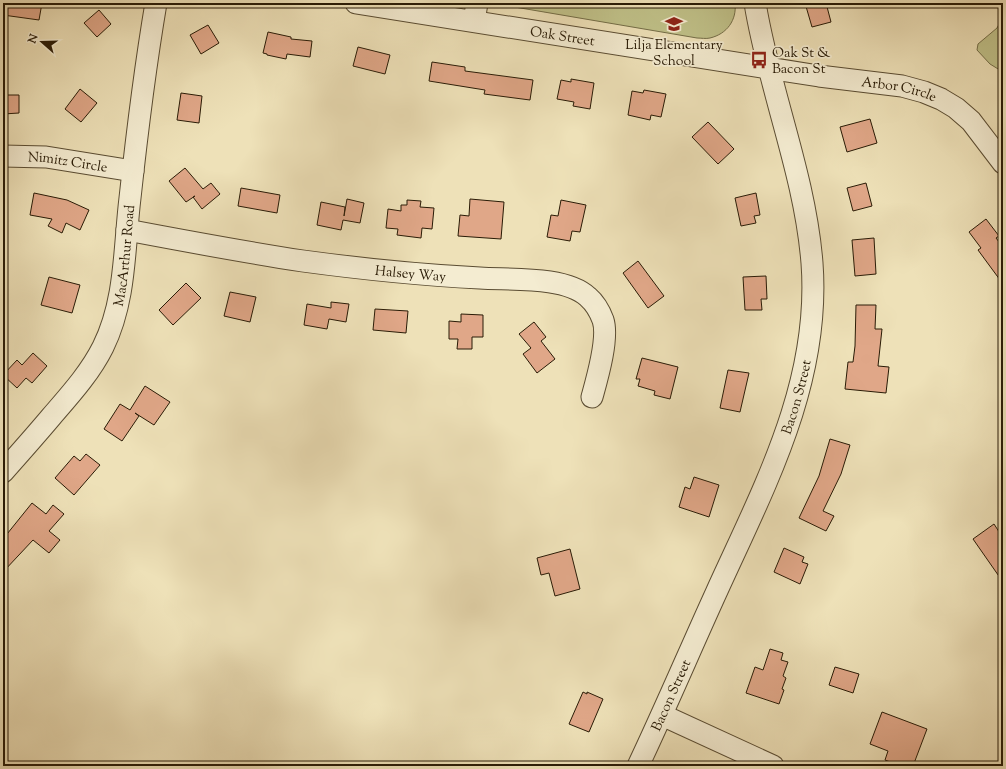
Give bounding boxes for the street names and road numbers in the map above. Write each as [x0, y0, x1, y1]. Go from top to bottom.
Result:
street label: Oak Street [528, 23, 596, 53]
street label: Arbor Circle [860, 73, 939, 108]
street label: Nimitz Circle [27, 149, 109, 179]
street label: MacArthur Road [110, 204, 141, 308]
street label: Halsey Way [374, 262, 447, 288]
street label: Bacon Street [778, 358, 818, 437]
street label: Bacon Street [647, 657, 697, 735]

